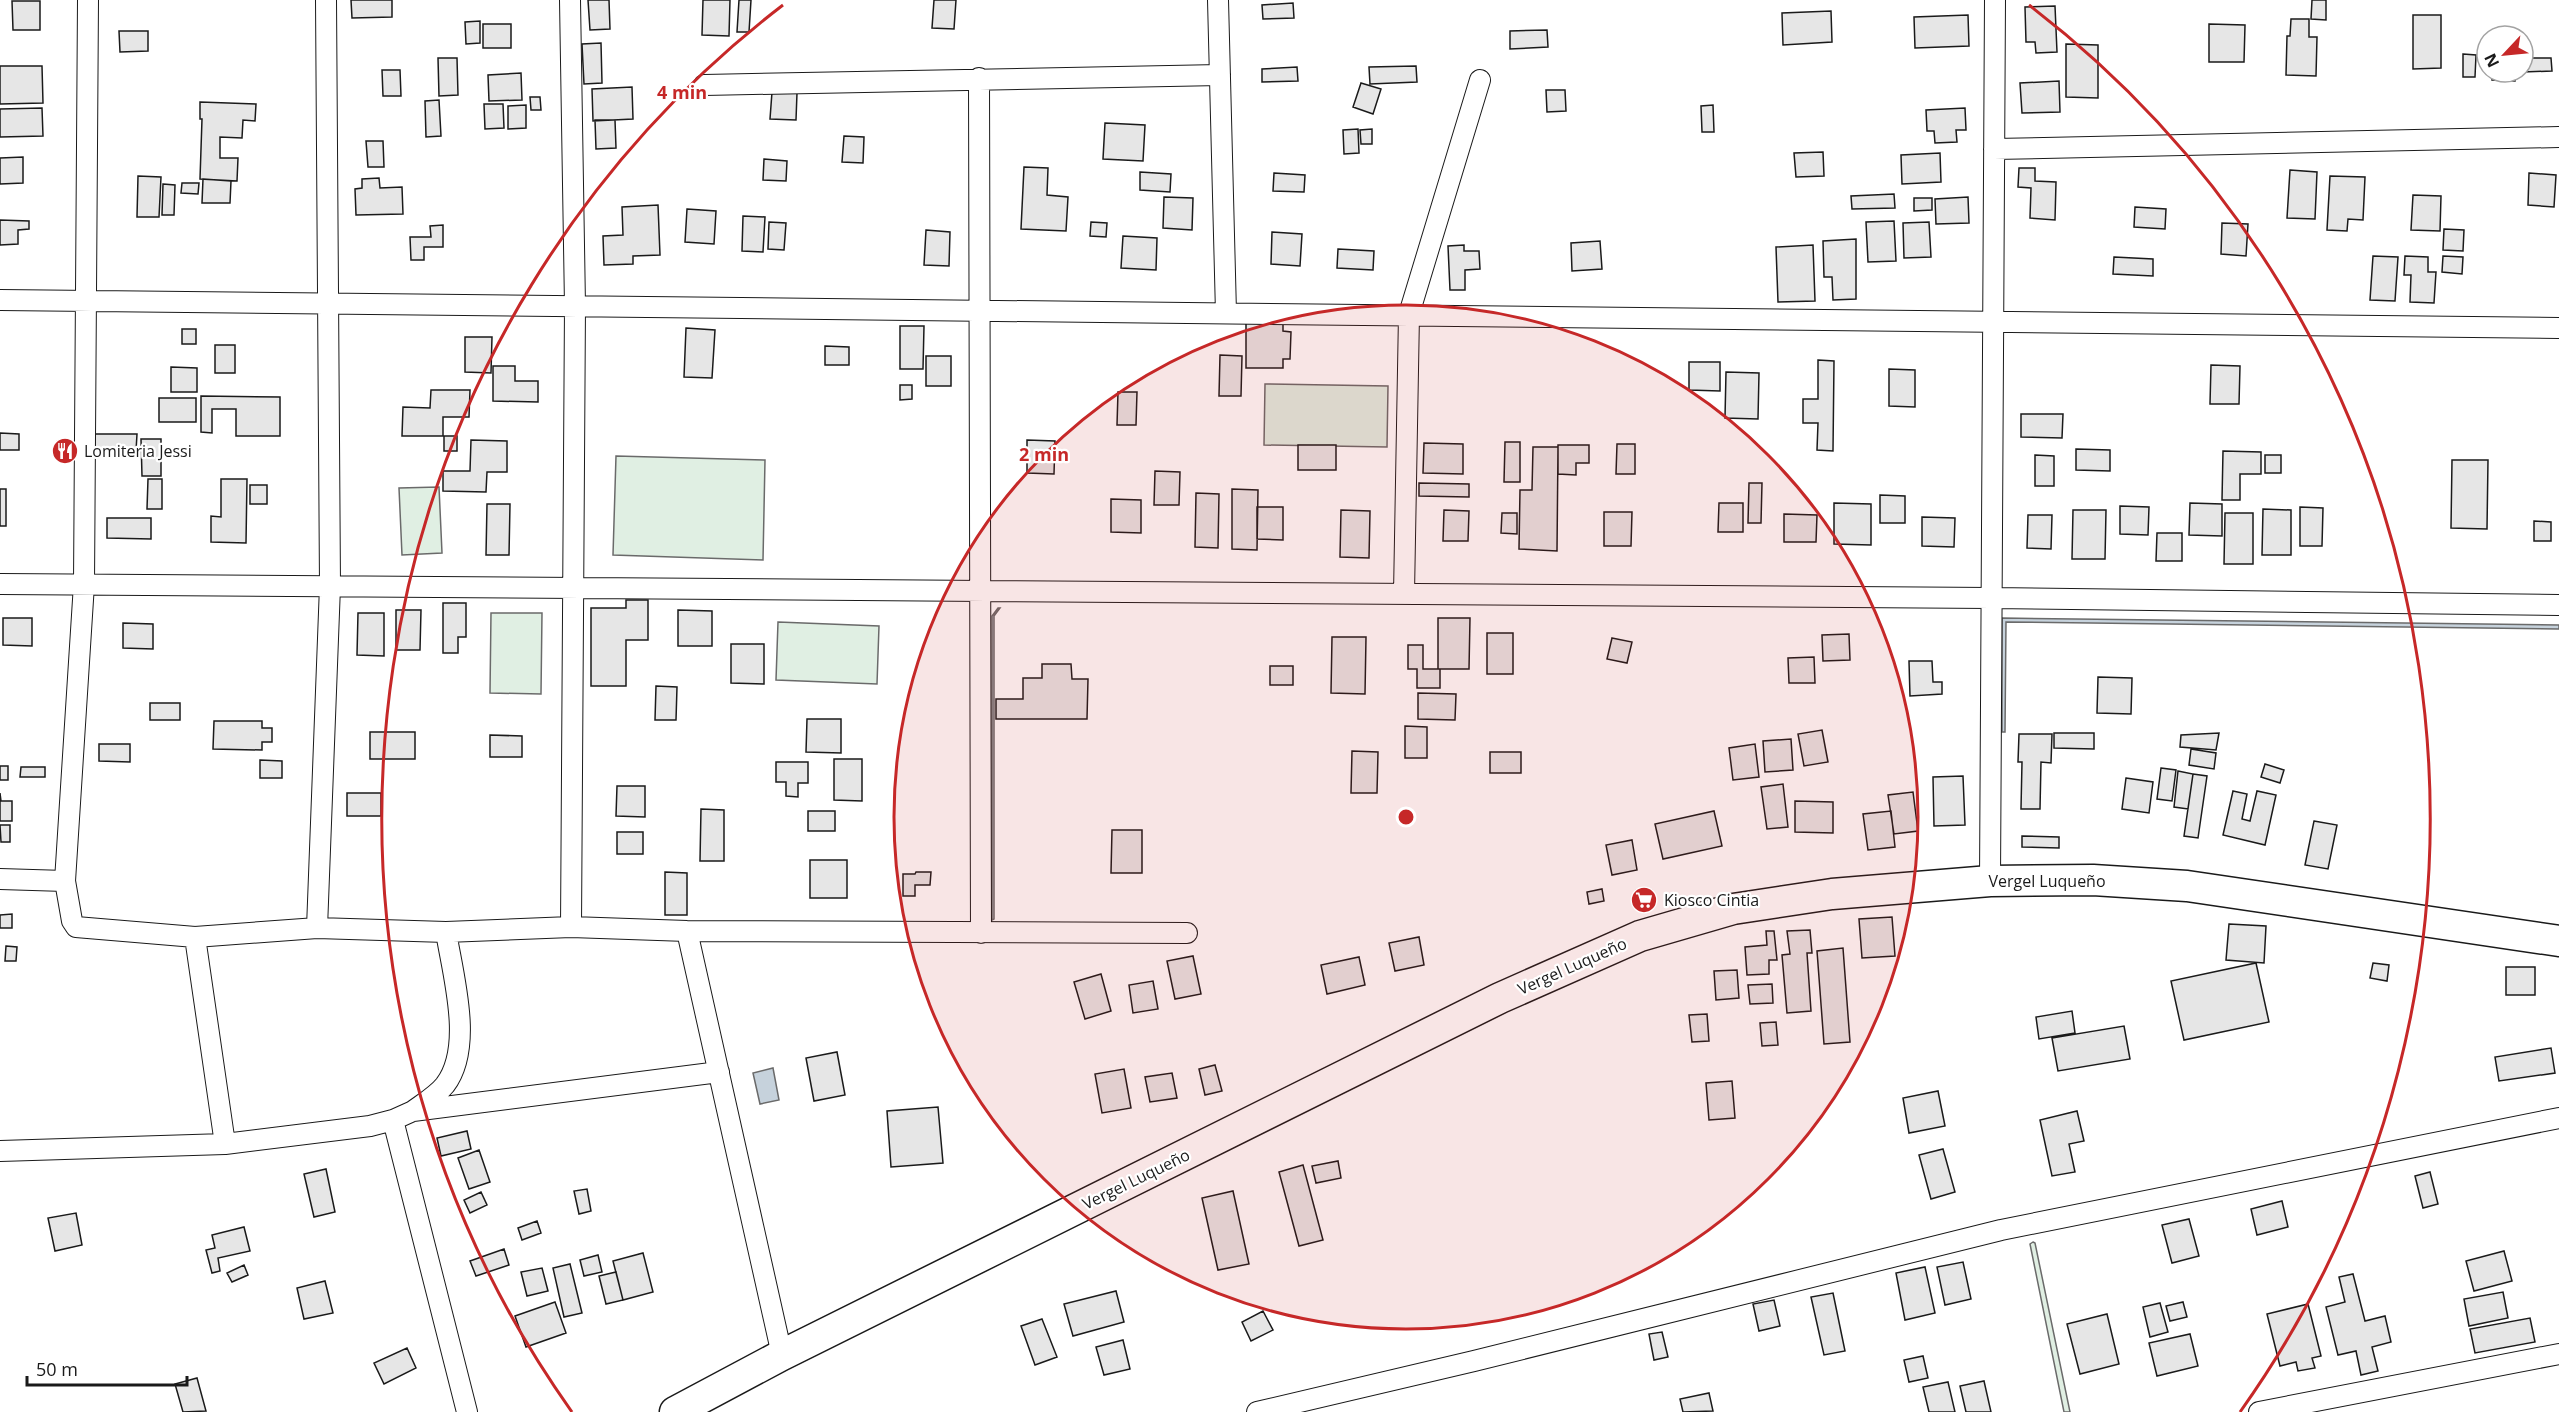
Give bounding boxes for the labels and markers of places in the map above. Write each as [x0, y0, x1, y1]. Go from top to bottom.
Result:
restaurant icon: Lomiteria Jessi [50, 436, 80, 466]
place label: Lomiteria Jessi [84, 440, 192, 462]
centre of rings [1396, 807, 1416, 827]
supermarket icon: Kiosco Cintia [1629, 885, 1659, 915]
place label: Kiosco Cintia [1664, 889, 1759, 911]

